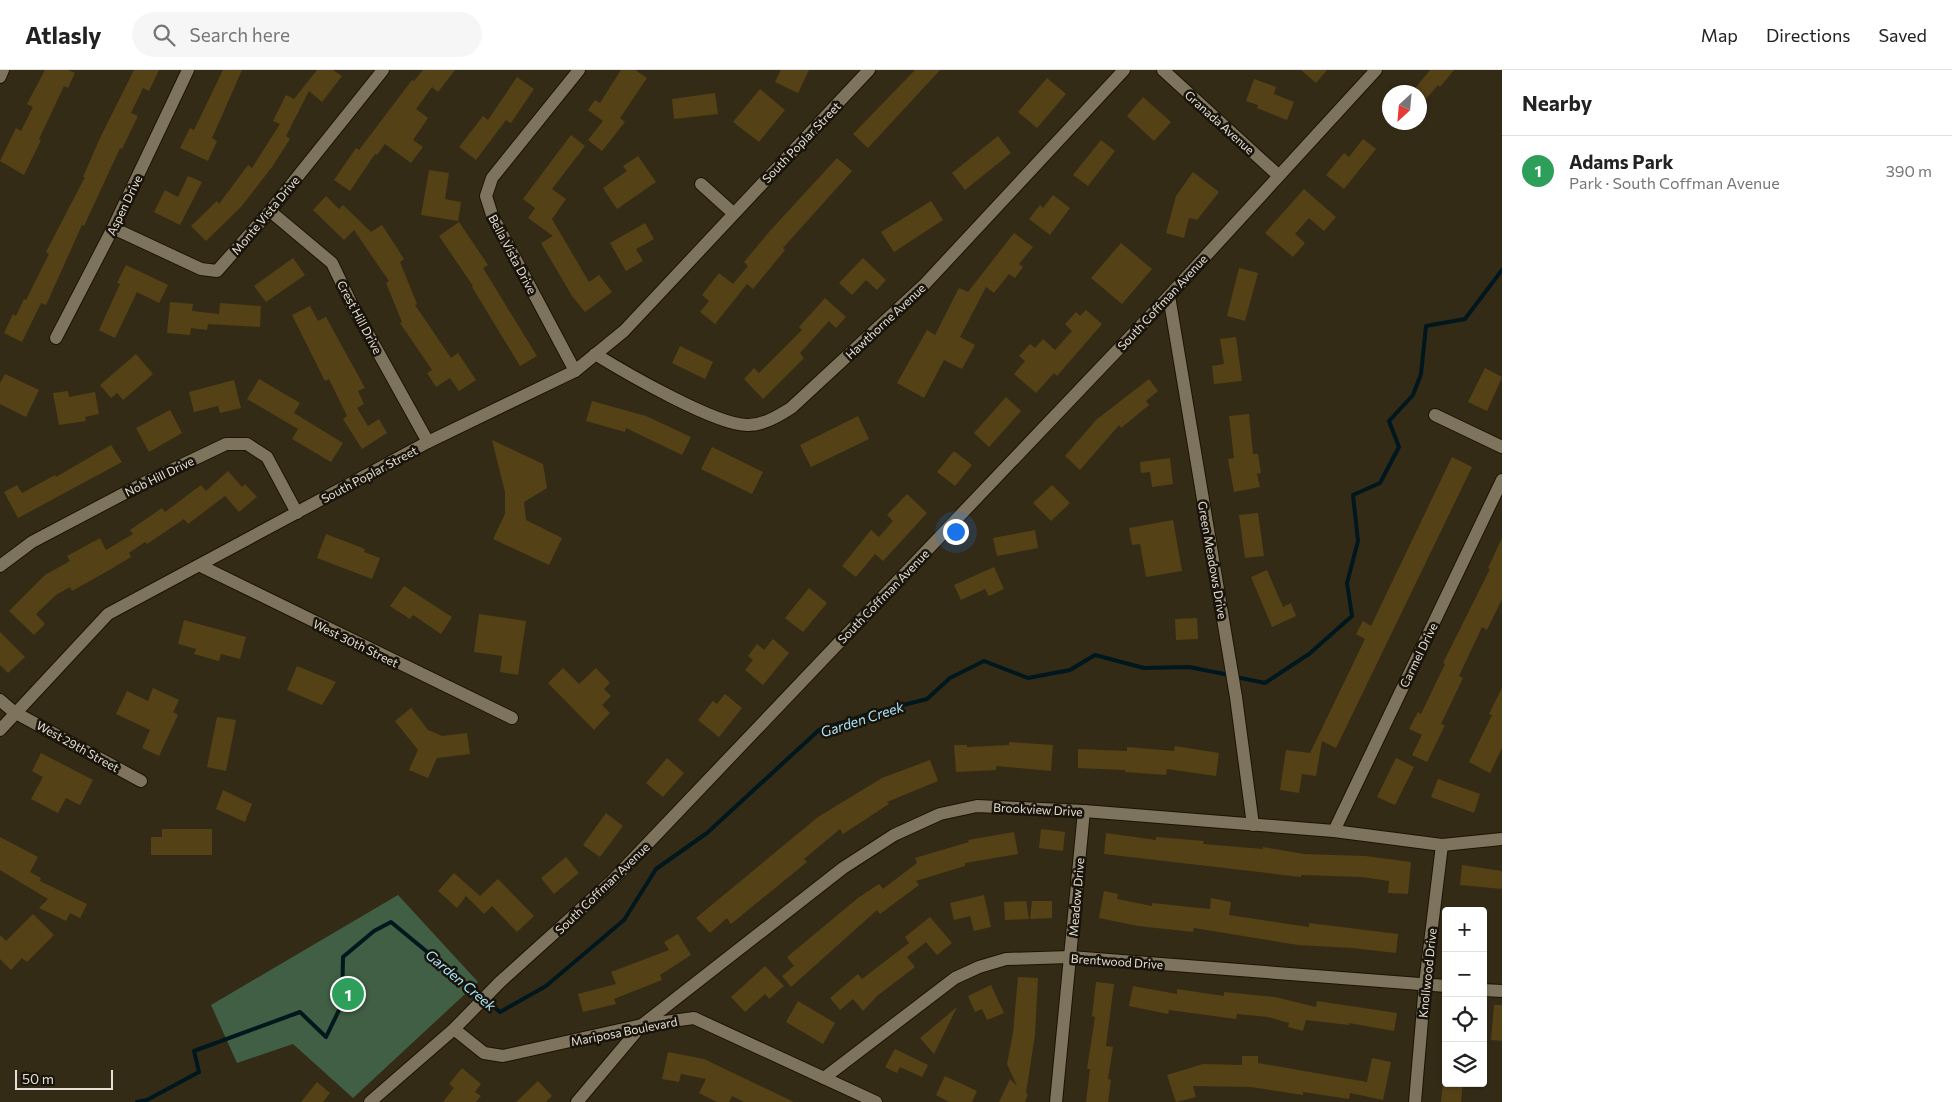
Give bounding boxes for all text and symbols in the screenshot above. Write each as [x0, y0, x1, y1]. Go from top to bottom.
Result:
search box [132, 12, 482, 57]
text: Atlasly [25, 20, 102, 49]
icon: search [150, 21, 178, 49]
text: Search here [190, 23, 290, 46]
text: Map [1701, 24, 1738, 46]
text: Directions [1766, 24, 1850, 46]
text: Saved [1878, 24, 1927, 46]
north arrow [1382, 85, 1427, 130]
street label: Granada Avenue [1182, 87, 1258, 157]
text: Nearby [1522, 90, 1592, 115]
street label: South Poplar Street [759, 99, 843, 185]
text: Adams Park [1569, 150, 1673, 173]
text: 1 [1534, 161, 1542, 180]
text: 390 m [1886, 161, 1932, 180]
street label: Aspen Drive [103, 173, 145, 237]
street label: Monte Vista Drive [228, 173, 302, 257]
text: Park · South Coffman Avenue [1569, 173, 1780, 192]
street label: Bella Vista Drive [486, 212, 540, 296]
street label: South Coffman Avenue [1114, 251, 1210, 353]
street label: Crest Hill Drive [335, 278, 385, 356]
street label: Hawthorne Avenue [842, 280, 928, 362]
street label: South Poplar Street [319, 443, 420, 505]
street label: Nob Hill Drive [122, 453, 196, 499]
street label: Green Meadows Drive [1196, 500, 1230, 620]
your location [943, 519, 969, 545]
street label: South Coffman Avenue [834, 546, 932, 646]
street label: West 30th Street [311, 616, 401, 670]
street label: Carmel Drive [1396, 620, 1440, 690]
water label: Garden Creek [818, 697, 906, 740]
street label: West 29th Street [34, 718, 122, 775]
street label: Brookview Drive [993, 800, 1083, 818]
street label: South Coffman Avenue [552, 839, 652, 937]
street label: Meadow Drive [1066, 857, 1086, 937]
map controls [1442, 907, 1487, 1087]
button: + [1442, 907, 1487, 952]
street label: Knollwood Drive [1415, 927, 1439, 1019]
water label: Garden Creek [422, 946, 500, 1015]
street label: Brentwood Drive [1070, 951, 1164, 971]
button: − [1442, 952, 1487, 997]
pin: 1 [332, 975, 364, 1013]
button: locate [1442, 997, 1487, 1042]
street label: Mariposa Boulevard [569, 1014, 679, 1048]
button: layers [1442, 1042, 1487, 1087]
scale bar [15, 1067, 112, 1090]
text: 50 m [22, 1070, 54, 1087]

